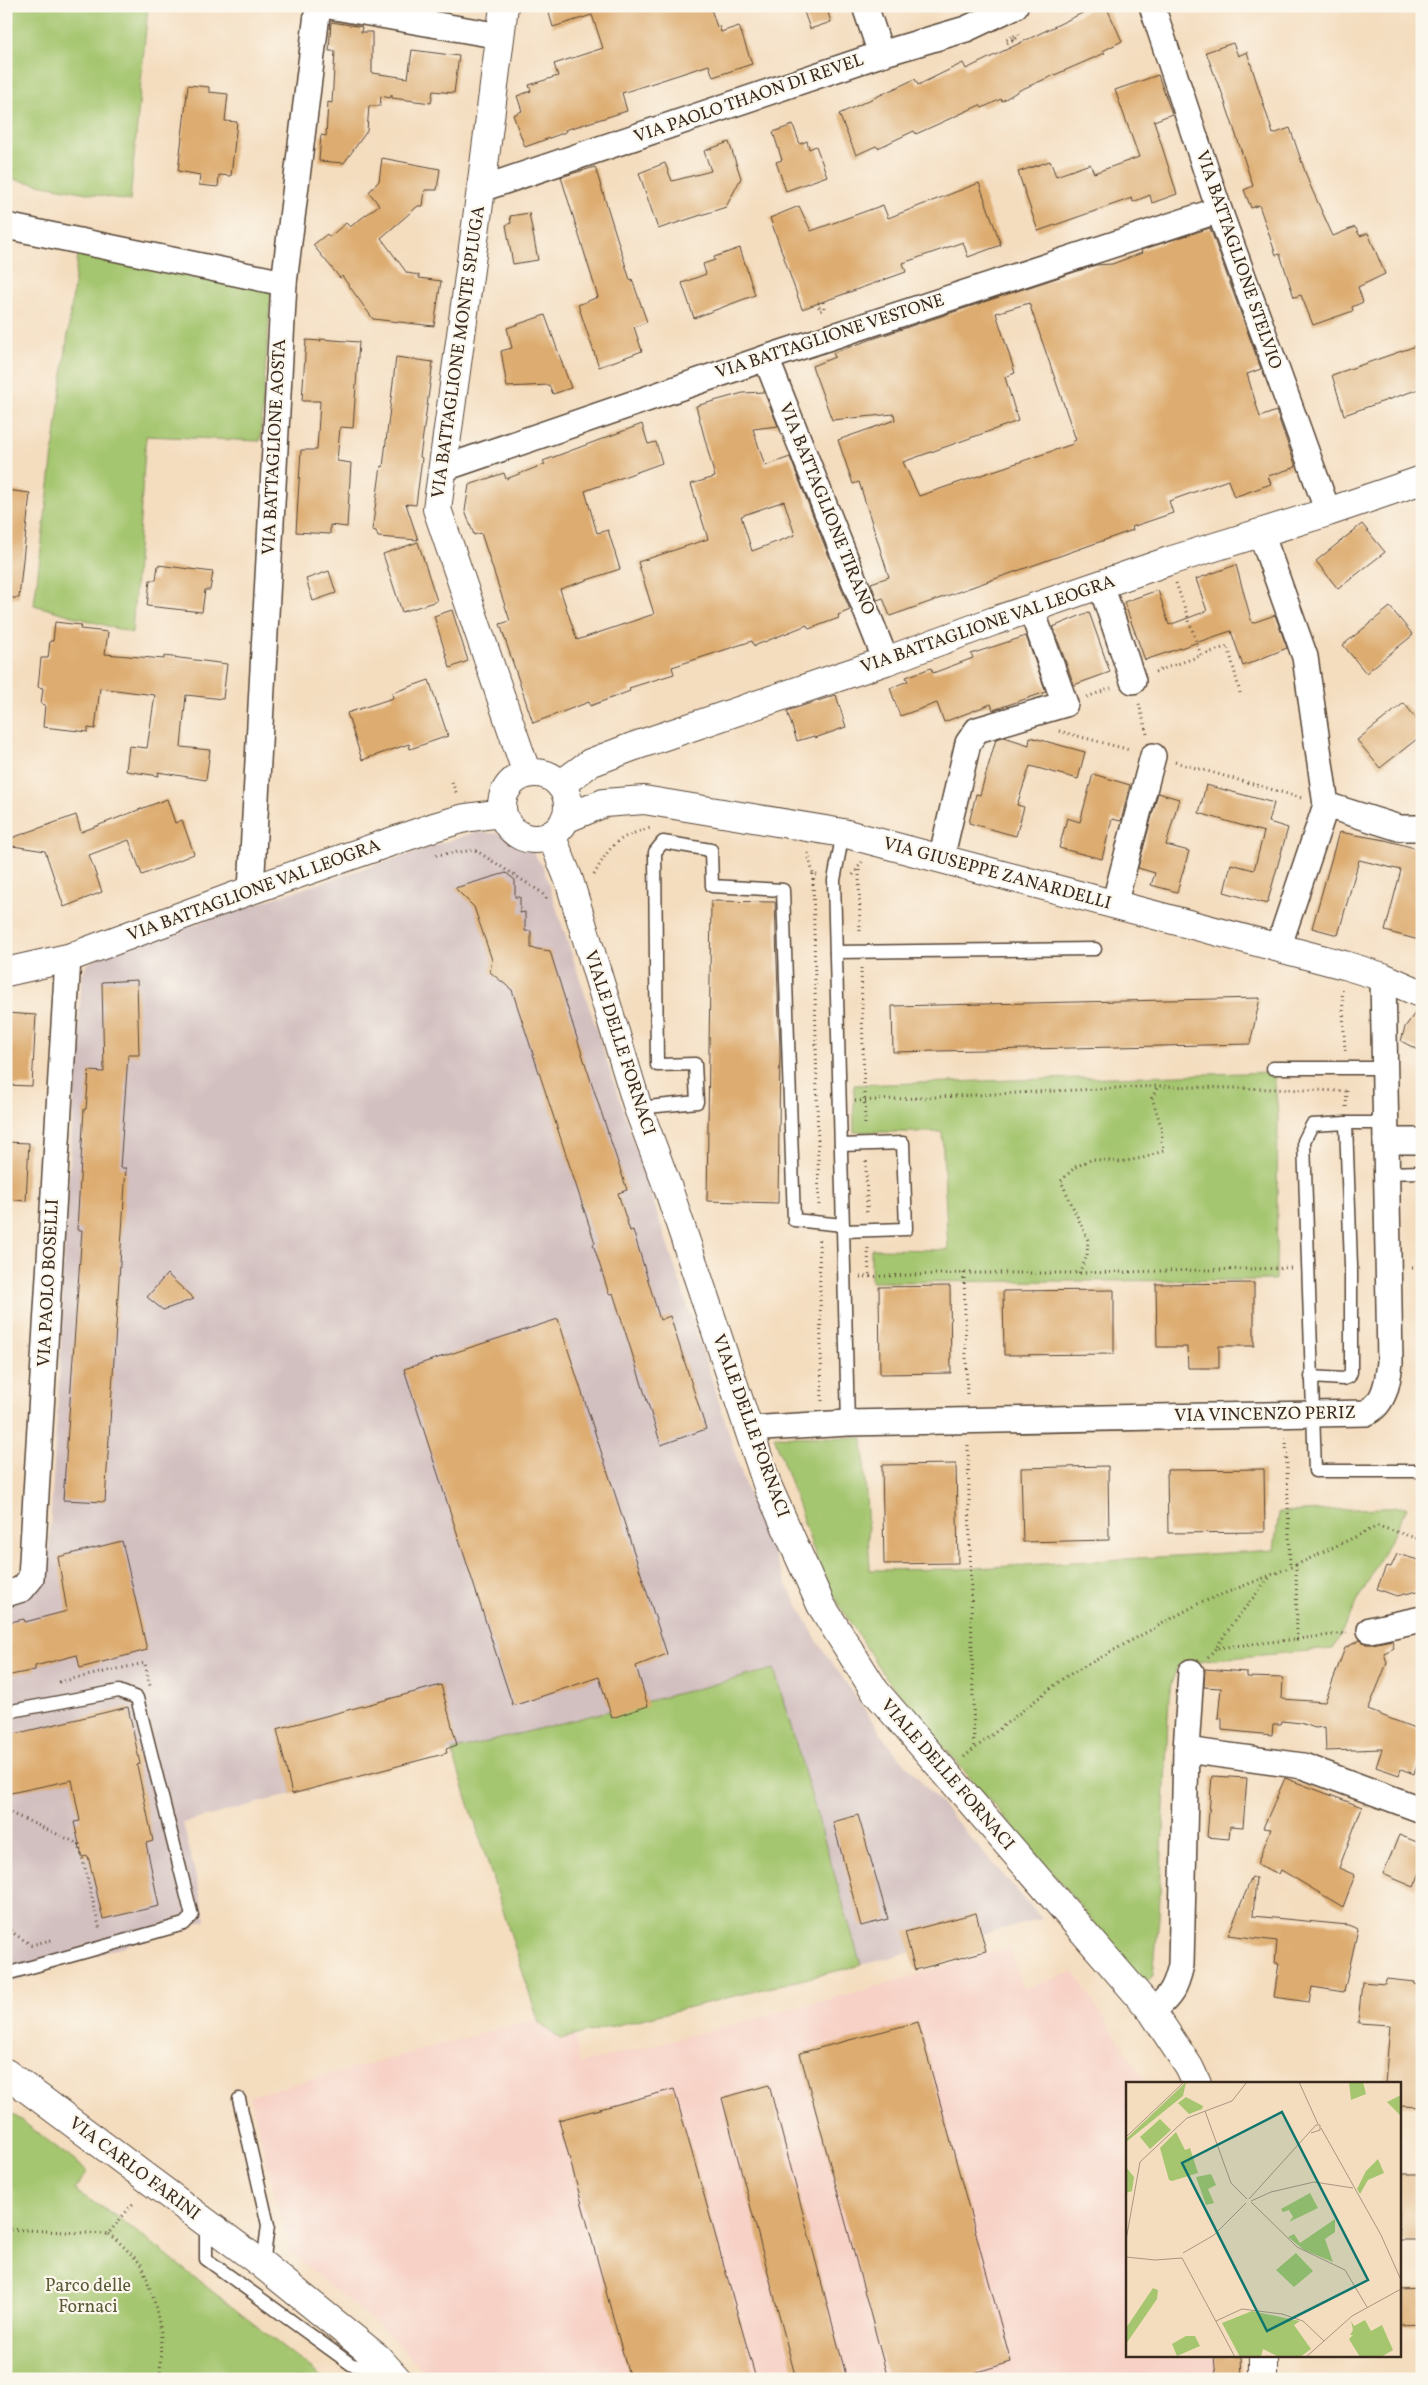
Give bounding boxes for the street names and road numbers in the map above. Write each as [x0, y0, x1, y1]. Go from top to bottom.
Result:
street label: VIA PAOLO THAON DI REVEL [631, 48, 867, 150]
street label: VIA BATTAGLIONE STELVIO [1189, 147, 1287, 373]
street label: VIA BATTAGLIONE MONTE SPLUGA [426, 204, 492, 500]
street label: VIA BATTAGLIONE VESTONE [712, 288, 948, 386]
street label: VIA BATTAGLIONE AOSTA [257, 338, 293, 556]
street label: VIA BATTAGLIONE TIRANO [772, 399, 880, 619]
street label: VIA BATTAGLIONE VAL LEOGRA [857, 570, 1119, 680]
street label: VIA GIUSEPPE ZANARDELLI [880, 831, 1114, 917]
street label: VIA BATTAGLIONE VAL LEOGRA [124, 833, 384, 949]
street label: VIALE DELLE FORNACI [577, 947, 661, 1139]
street label: VIA PAOLO BOSELLI [32, 1198, 66, 1368]
street label: VIALE DELLE FORNACI [705, 1331, 795, 1521]
street label: VIA VINCENZO PERIZ [1174, 1401, 1356, 1429]
street label: VIALE DELLE FORNACI [874, 1694, 1020, 1856]
street label: VIA CARLO FARINI [63, 2111, 205, 2227]

